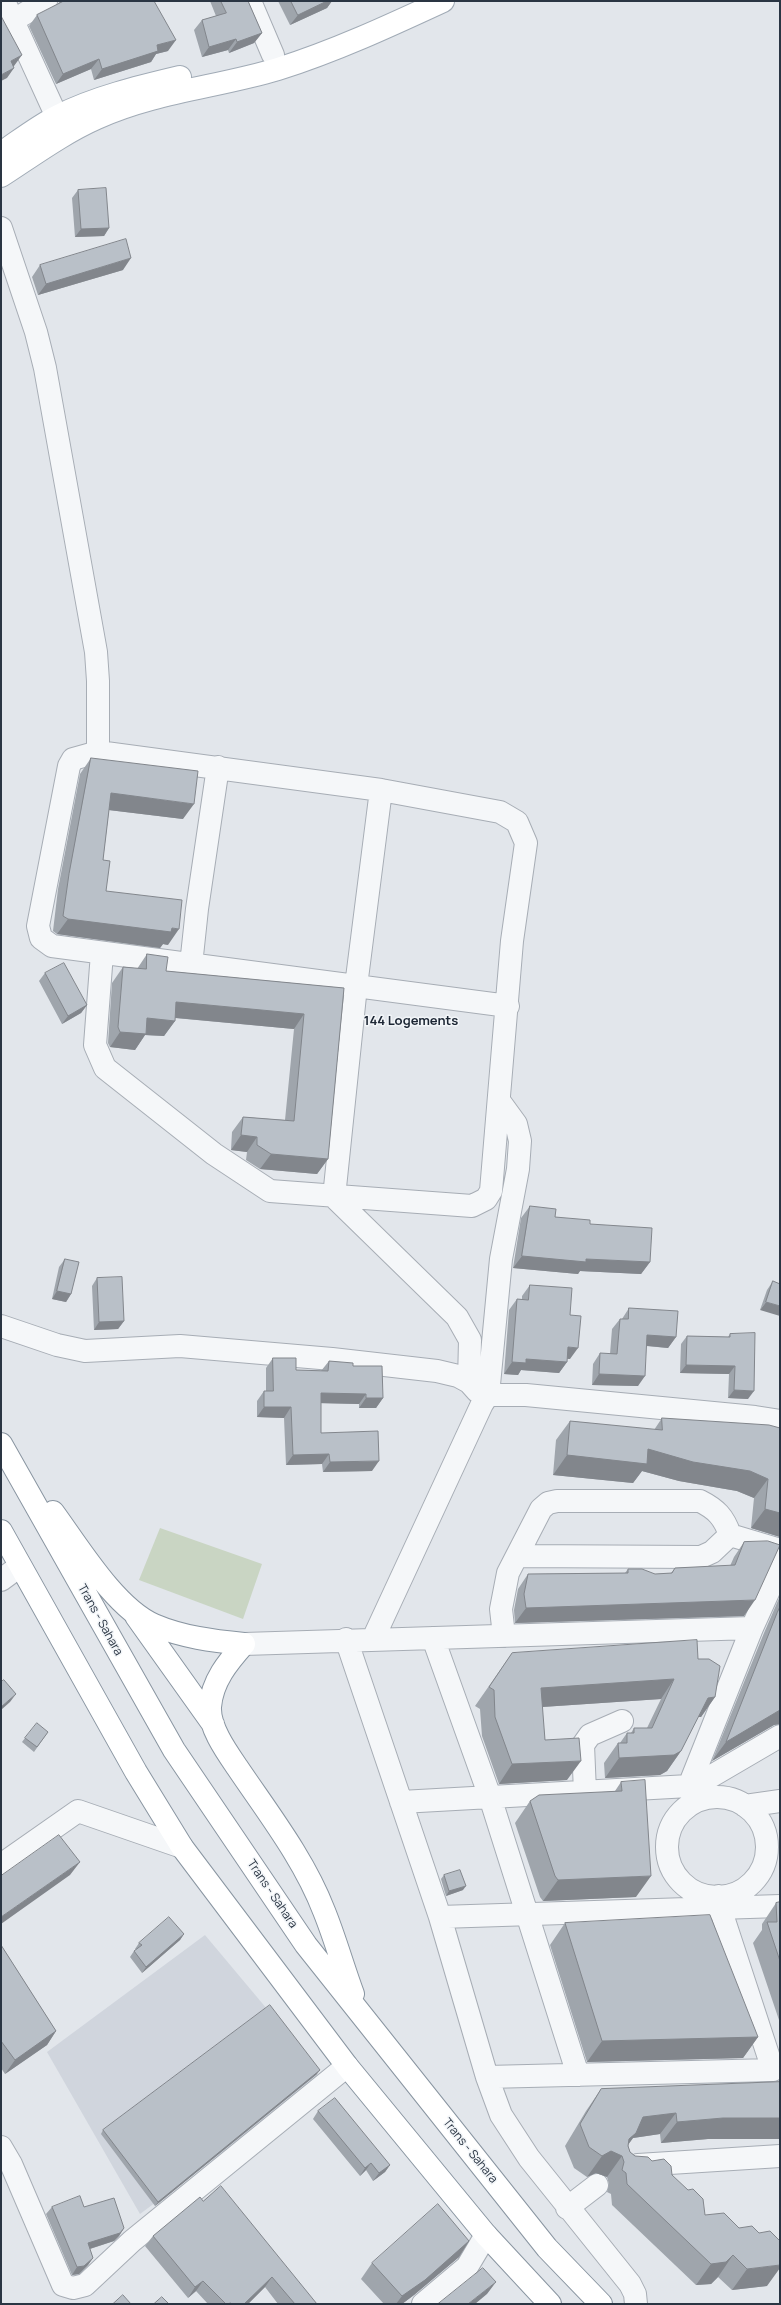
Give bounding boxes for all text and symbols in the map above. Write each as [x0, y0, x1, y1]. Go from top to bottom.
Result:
district label: 144 Logements [364, 1013, 458, 1029]
street label: Trans - Sahara [75, 1582, 125, 1658]
street label: Trans - Sahara [244, 1857, 300, 1931]
street label: Trans - Sahara [439, 2116, 501, 2186]

